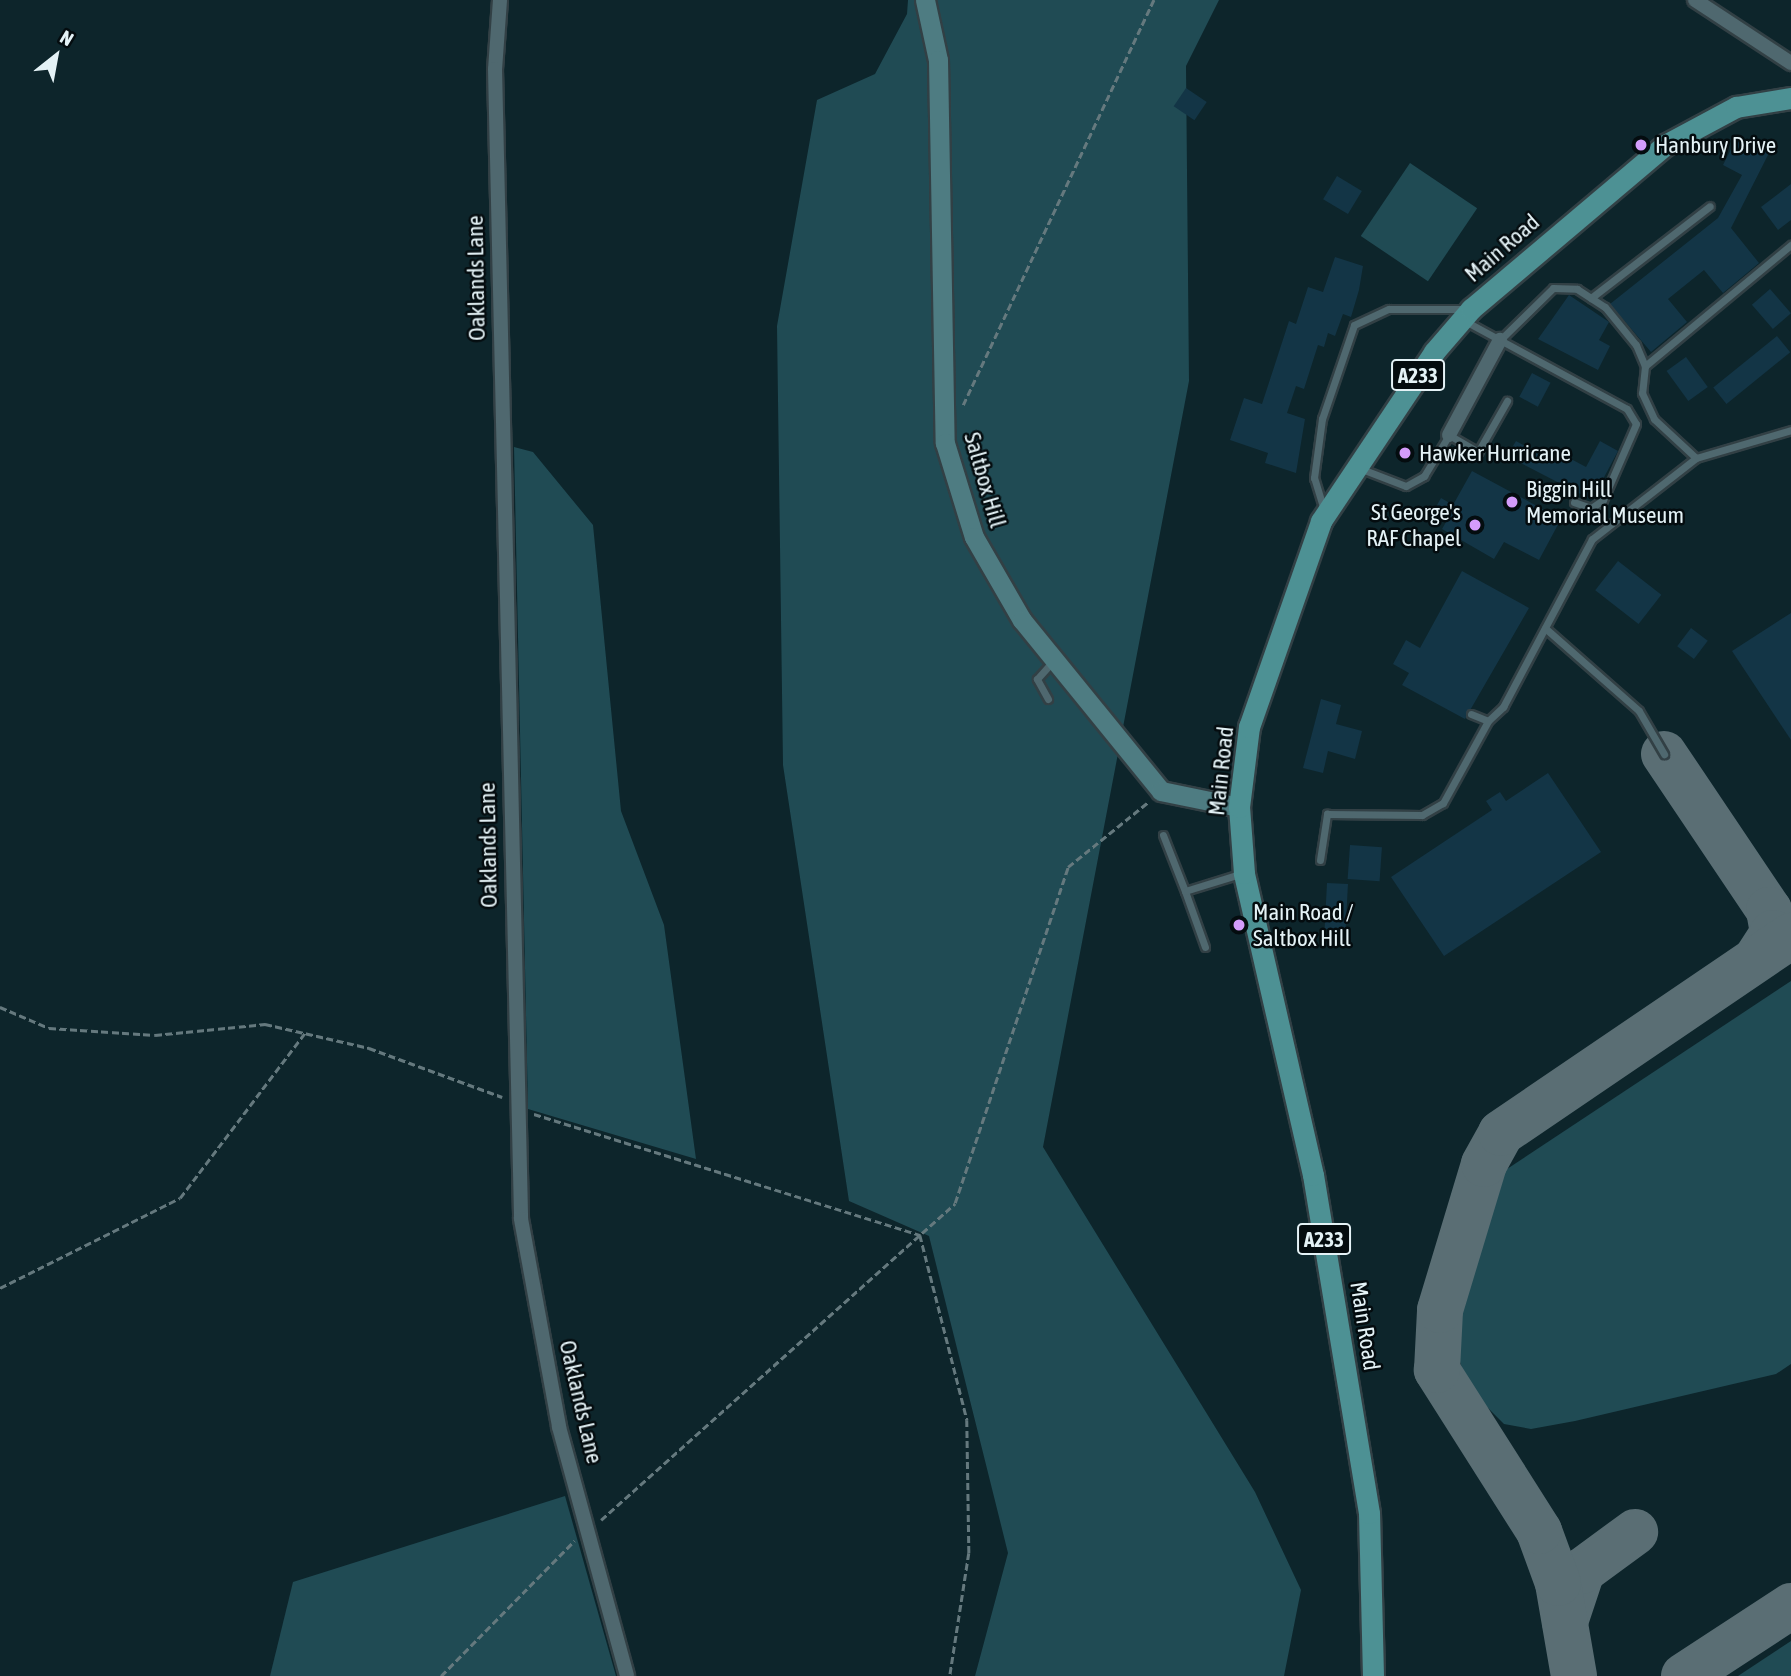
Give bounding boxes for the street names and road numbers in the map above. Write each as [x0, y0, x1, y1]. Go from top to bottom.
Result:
street label: Main Road [1459, 208, 1545, 288]
street label: Oaklands Lane [461, 215, 491, 341]
road number: A233 [1390, 358, 1446, 392]
street label: Saltbox Hill [958, 429, 1012, 531]
street label: Main Road [1203, 725, 1239, 817]
street label: Oaklands Lane [473, 782, 503, 908]
road number: A233 [1296, 1222, 1352, 1256]
street label: Main Road [1344, 1280, 1386, 1372]
street label: Oaklands Lane [553, 1338, 609, 1466]

